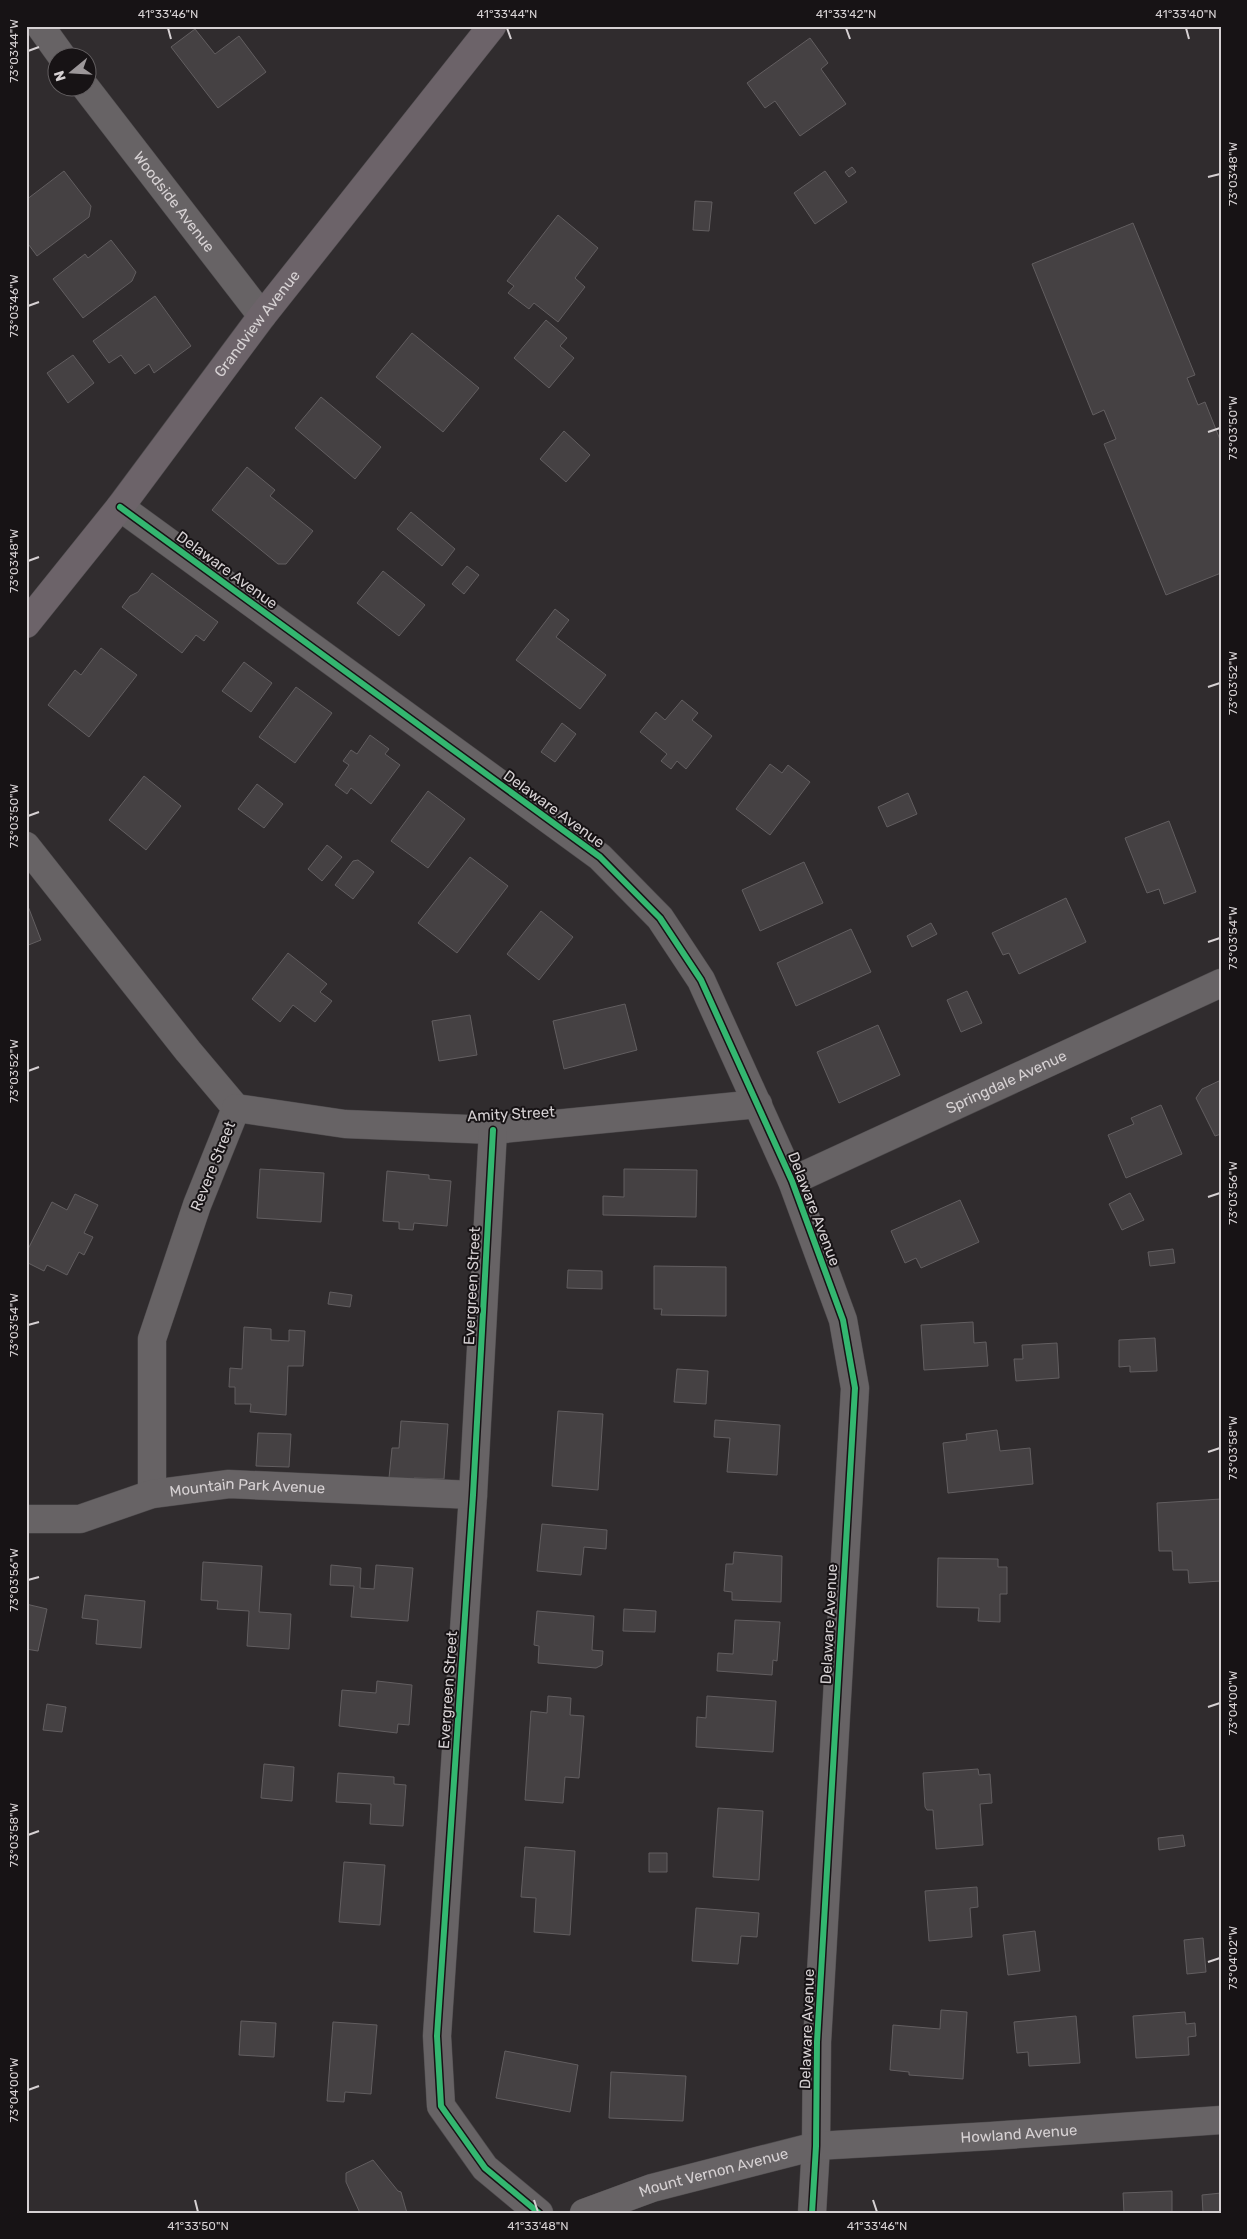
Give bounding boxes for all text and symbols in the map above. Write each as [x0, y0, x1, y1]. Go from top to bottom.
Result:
text: 41°33'46"N [138, 7, 198, 21]
text: 41°33'44"N [477, 7, 537, 21]
text: 41°33'42"N [816, 7, 876, 21]
text: 41°33'40"N [1155, 7, 1217, 21]
text: 73°03'44"W [7, 19, 21, 83]
north arrow [48, 48, 98, 98]
text: N [50, 68, 70, 83]
text: 73°03'48"W [1226, 142, 1240, 206]
street label: Woodside Avenue [129, 148, 219, 256]
street label: Grandview Avenue [211, 267, 304, 381]
text: 73°03'46"W [7, 274, 21, 338]
text: 73°03'50"W [1226, 395, 1240, 460]
street label: Delaware Avenue [173, 527, 281, 613]
text: 73°03'48"W [7, 529, 21, 593]
text: 73°03'52"W [1226, 651, 1240, 715]
street label: Delaware Avenue [500, 766, 608, 852]
text: 73°03'50"W [7, 783, 21, 848]
text: 73°03'54"W [1226, 906, 1240, 970]
text: 73°03'52"W [7, 1039, 21, 1103]
street label: Springdale Avenue [943, 1047, 1069, 1118]
street label: Amity Street [467, 1103, 555, 1125]
street label: Revere Street [187, 1118, 239, 1214]
street label: Delaware Avenue [784, 1150, 844, 1268]
text: 73°03'56"W [1226, 1161, 1240, 1225]
street label: Evergreen Street [460, 1226, 484, 1346]
text: 73°03'54"W [7, 1293, 21, 1357]
text: 73°03'58"W [1226, 1415, 1240, 1480]
street label: Mountain Park Avenue [168, 1475, 325, 1501]
text: 73°03'56"W [7, 1548, 21, 1612]
street label: Delaware Avenue [817, 1563, 841, 1685]
street label: Evergreen Street [435, 1630, 461, 1750]
text: 73°04'00"W [1226, 1670, 1240, 1735]
text: 73°03'58"W [7, 1802, 21, 1867]
text: 73°04'02"W [1226, 1926, 1240, 1990]
street label: Delaware Avenue [796, 1968, 818, 2090]
text: 73°04'00"W [7, 2057, 21, 2122]
street label: Howland Avenue [960, 2121, 1078, 2147]
street label: Mount Vernon Avenue [636, 2144, 790, 2201]
text: 41°33'50"N [167, 2219, 229, 2233]
text: 41°33'48"N [507, 2219, 569, 2233]
text: 41°33'46"N [847, 2219, 907, 2233]

